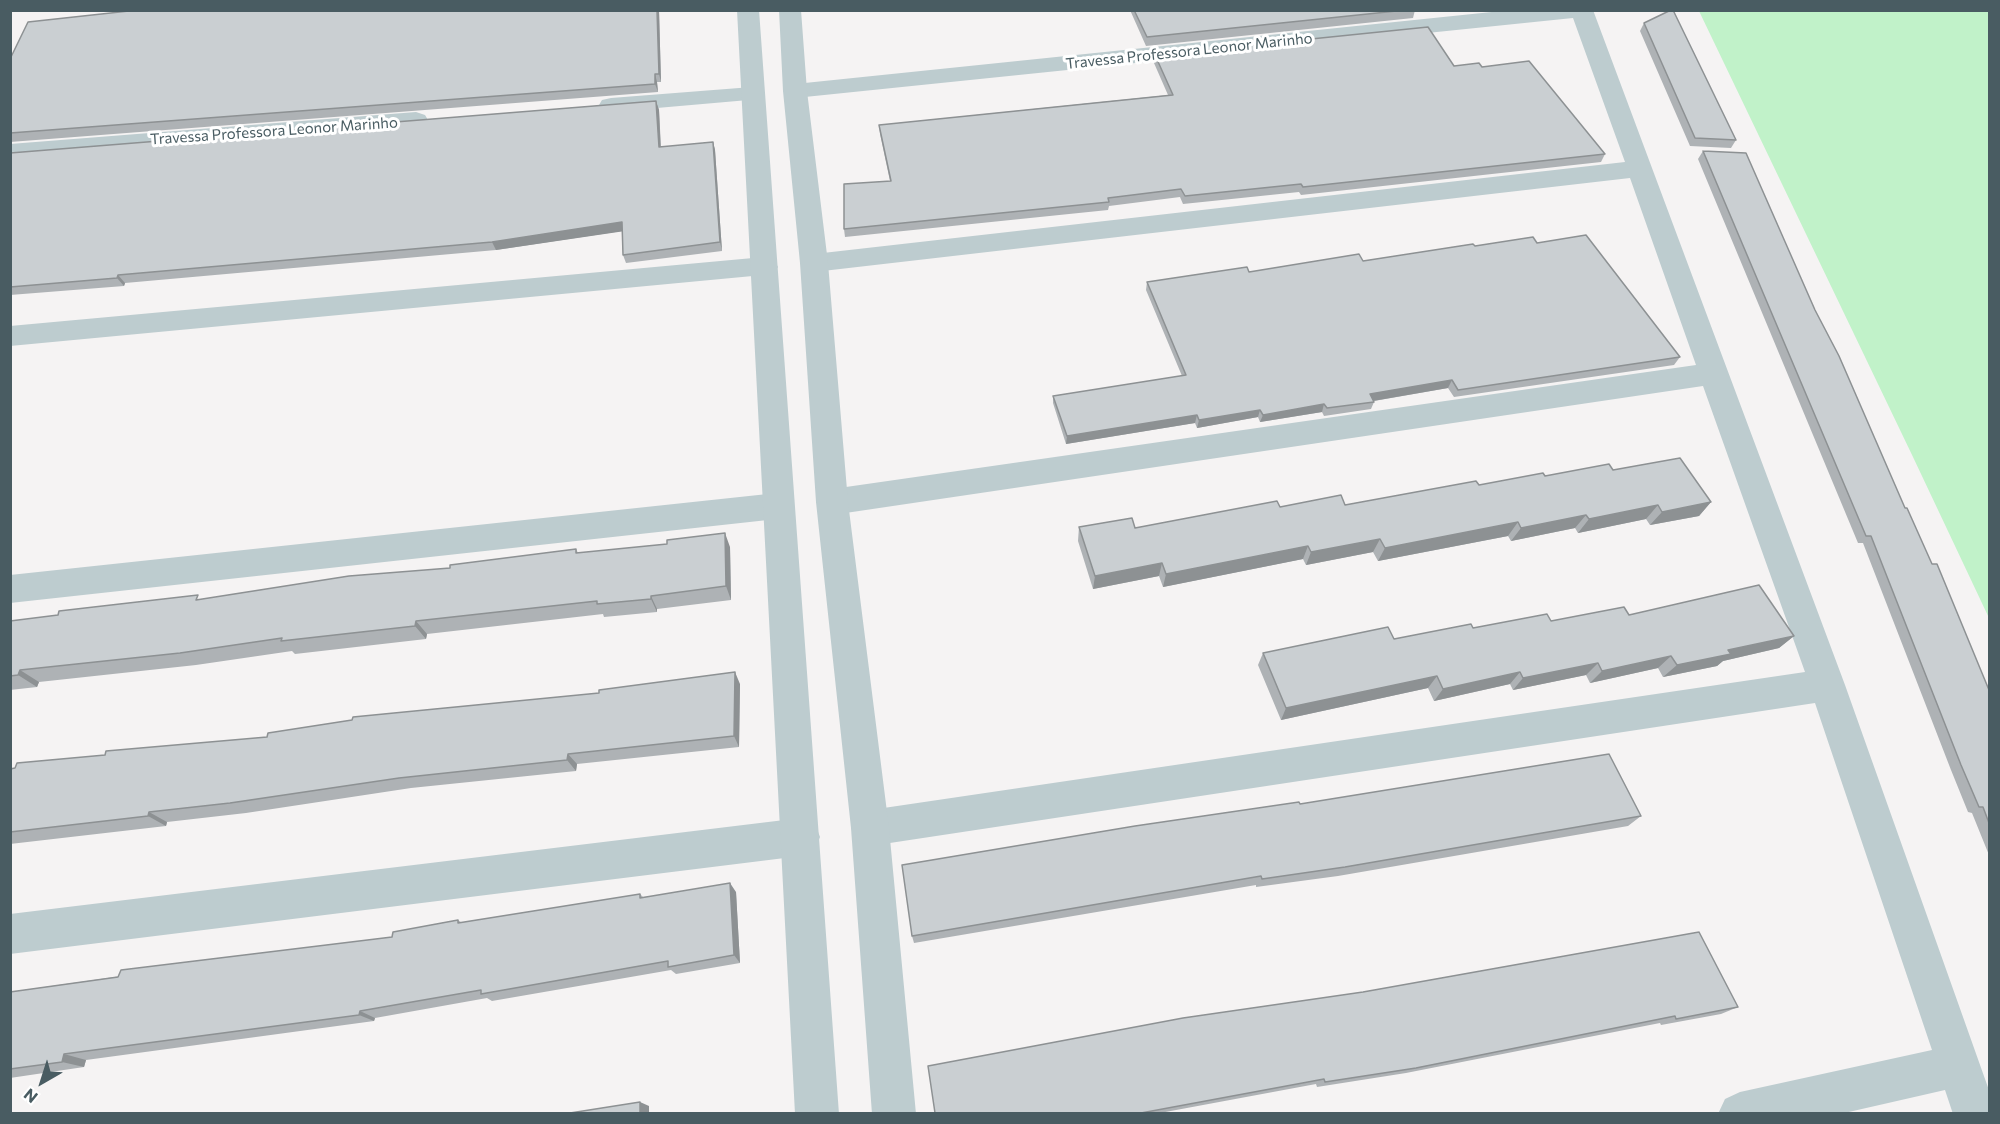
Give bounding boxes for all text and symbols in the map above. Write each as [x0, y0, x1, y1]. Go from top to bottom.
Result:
street label: Travessa Professora Leonor Marinho [1065, 29, 1313, 73]
street label: Travessa Professora Leonor Marinho [150, 113, 398, 149]
north arrow [12, 1052, 72, 1112]
text: N [20, 1085, 41, 1108]

